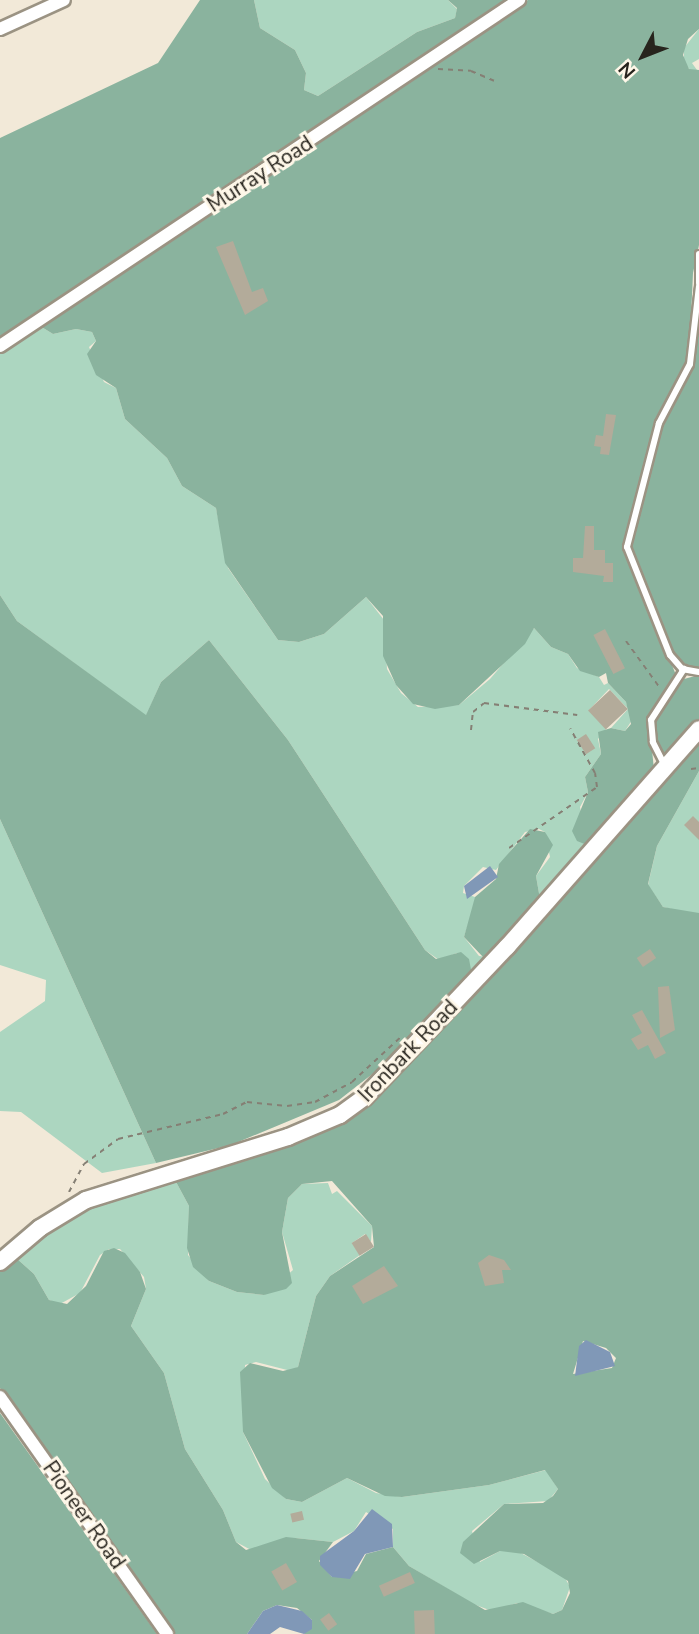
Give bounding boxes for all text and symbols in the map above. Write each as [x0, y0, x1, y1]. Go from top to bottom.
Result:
north arrow [608, 21, 678, 91]
text: N [613, 56, 642, 84]
street label: Murray Road [203, 131, 317, 217]
street label: Ironbark Road [353, 995, 463, 1107]
street label: Pioneer Road [38, 1456, 130, 1574]

